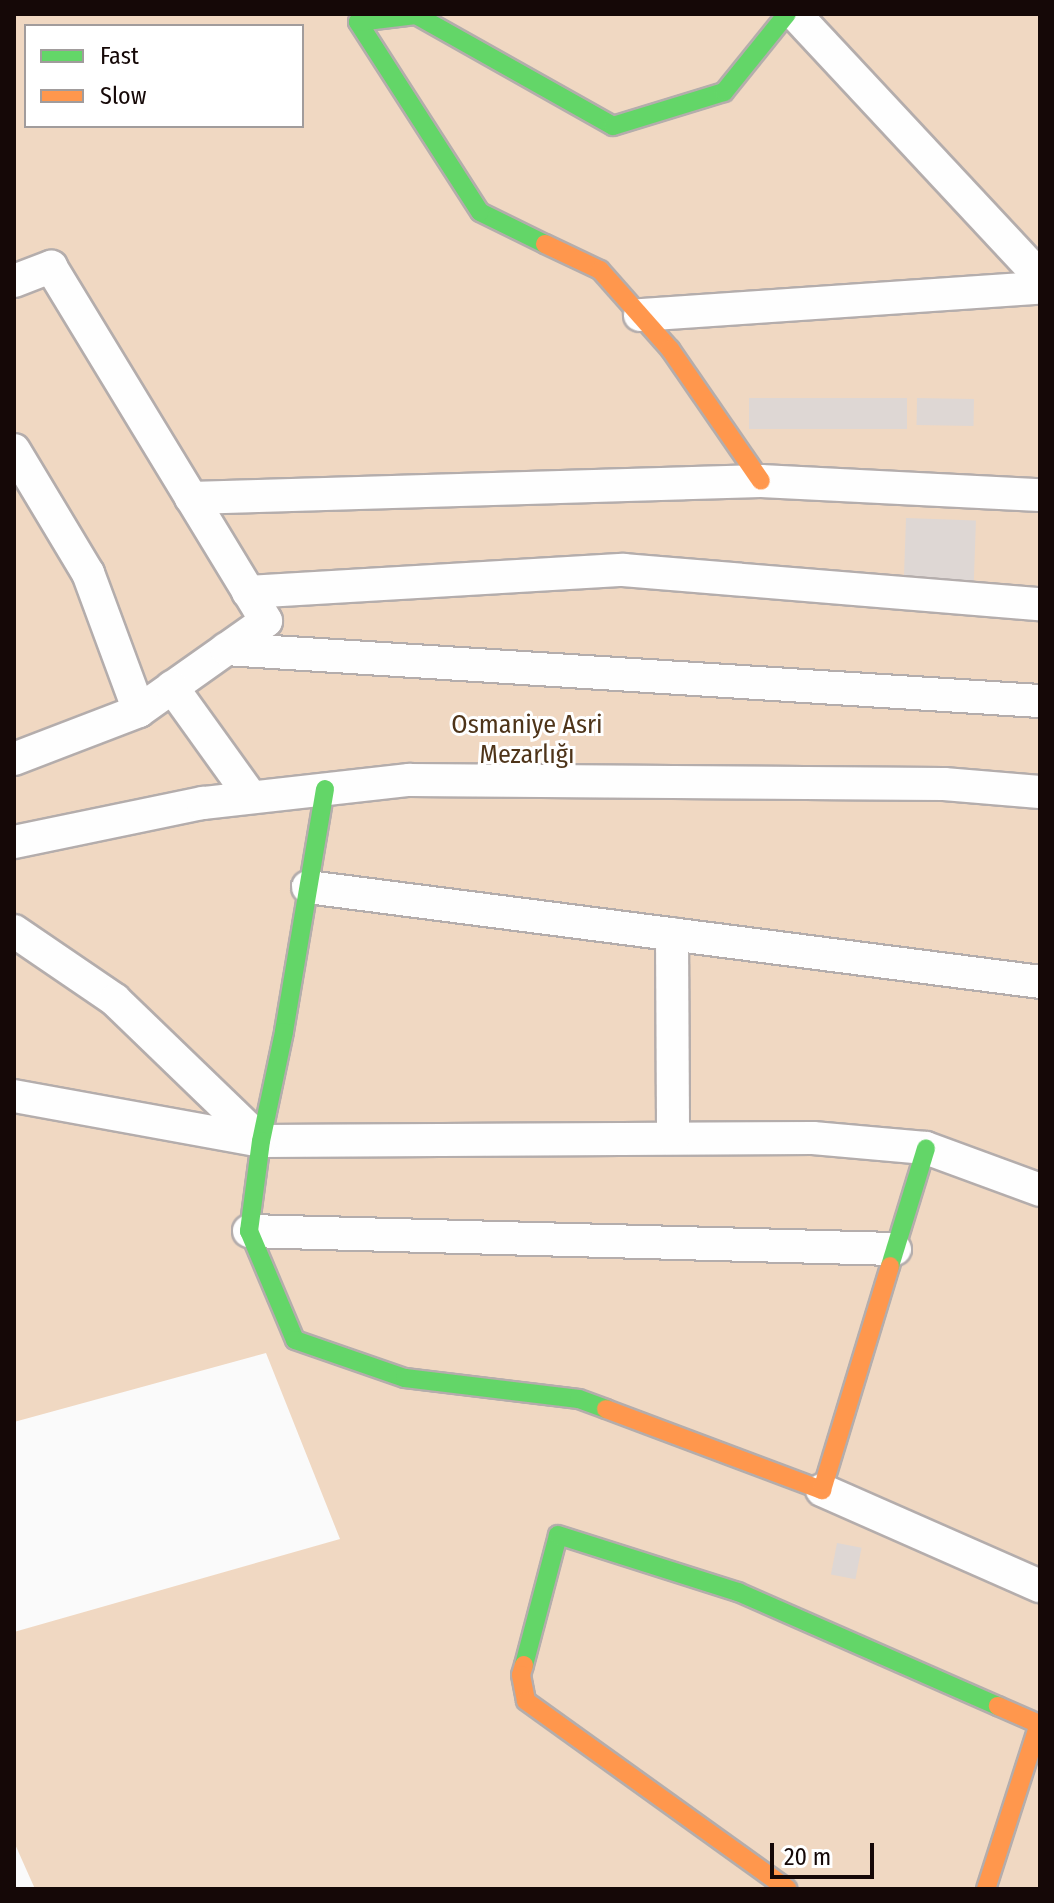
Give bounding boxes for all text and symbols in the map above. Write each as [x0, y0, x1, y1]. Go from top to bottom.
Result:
legend [24, 24, 304, 128]
text: Fast [100, 42, 139, 70]
text: Slow [100, 82, 146, 110]
park label: Osmaniye Asri Mezarlığı [451, 709, 603, 770]
scale bar [774, 1827, 878, 1877]
text: 20 m [784, 1843, 831, 1871]

